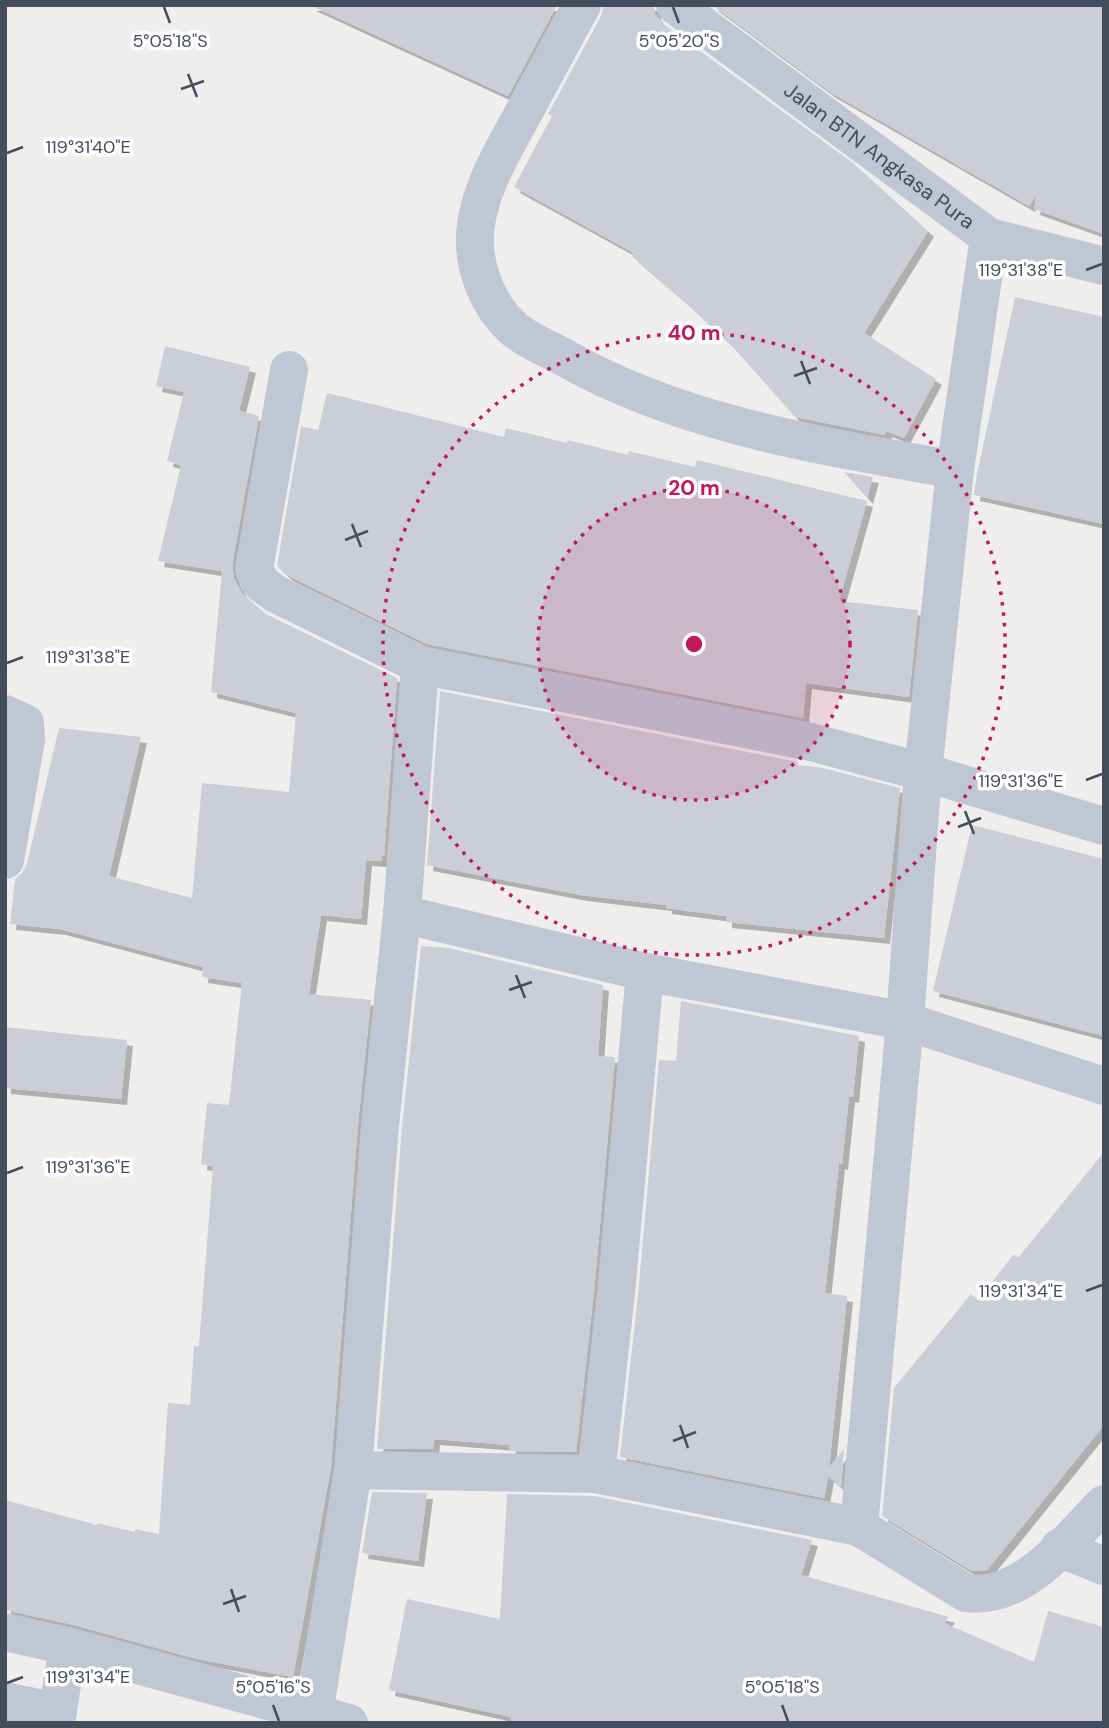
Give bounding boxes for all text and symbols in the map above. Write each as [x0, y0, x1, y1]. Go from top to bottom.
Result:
text: 5°05'18"S [132, 29, 208, 53]
text: 5°05'20"S [638, 29, 720, 53]
street label: Jalan BTN Angkasa Pura [778, 76, 980, 236]
text: 119°31'40"E [45, 135, 131, 159]
text: 119°31'38"E [979, 258, 1063, 282]
text: 40 m [667, 319, 721, 347]
text: 20 m [668, 474, 720, 502]
centre of rings [682, 632, 706, 656]
text: 119°31'38"E [46, 645, 130, 669]
text: 119°31'36"E [979, 769, 1063, 793]
text: 119°31'36"E [46, 1155, 130, 1179]
text: 119°31'34"E [979, 1279, 1063, 1303]
text: 119°31'34"E [46, 1665, 130, 1689]
text: 5°05'16"S [235, 1675, 311, 1699]
text: 5°05'18"S [744, 1675, 820, 1699]

